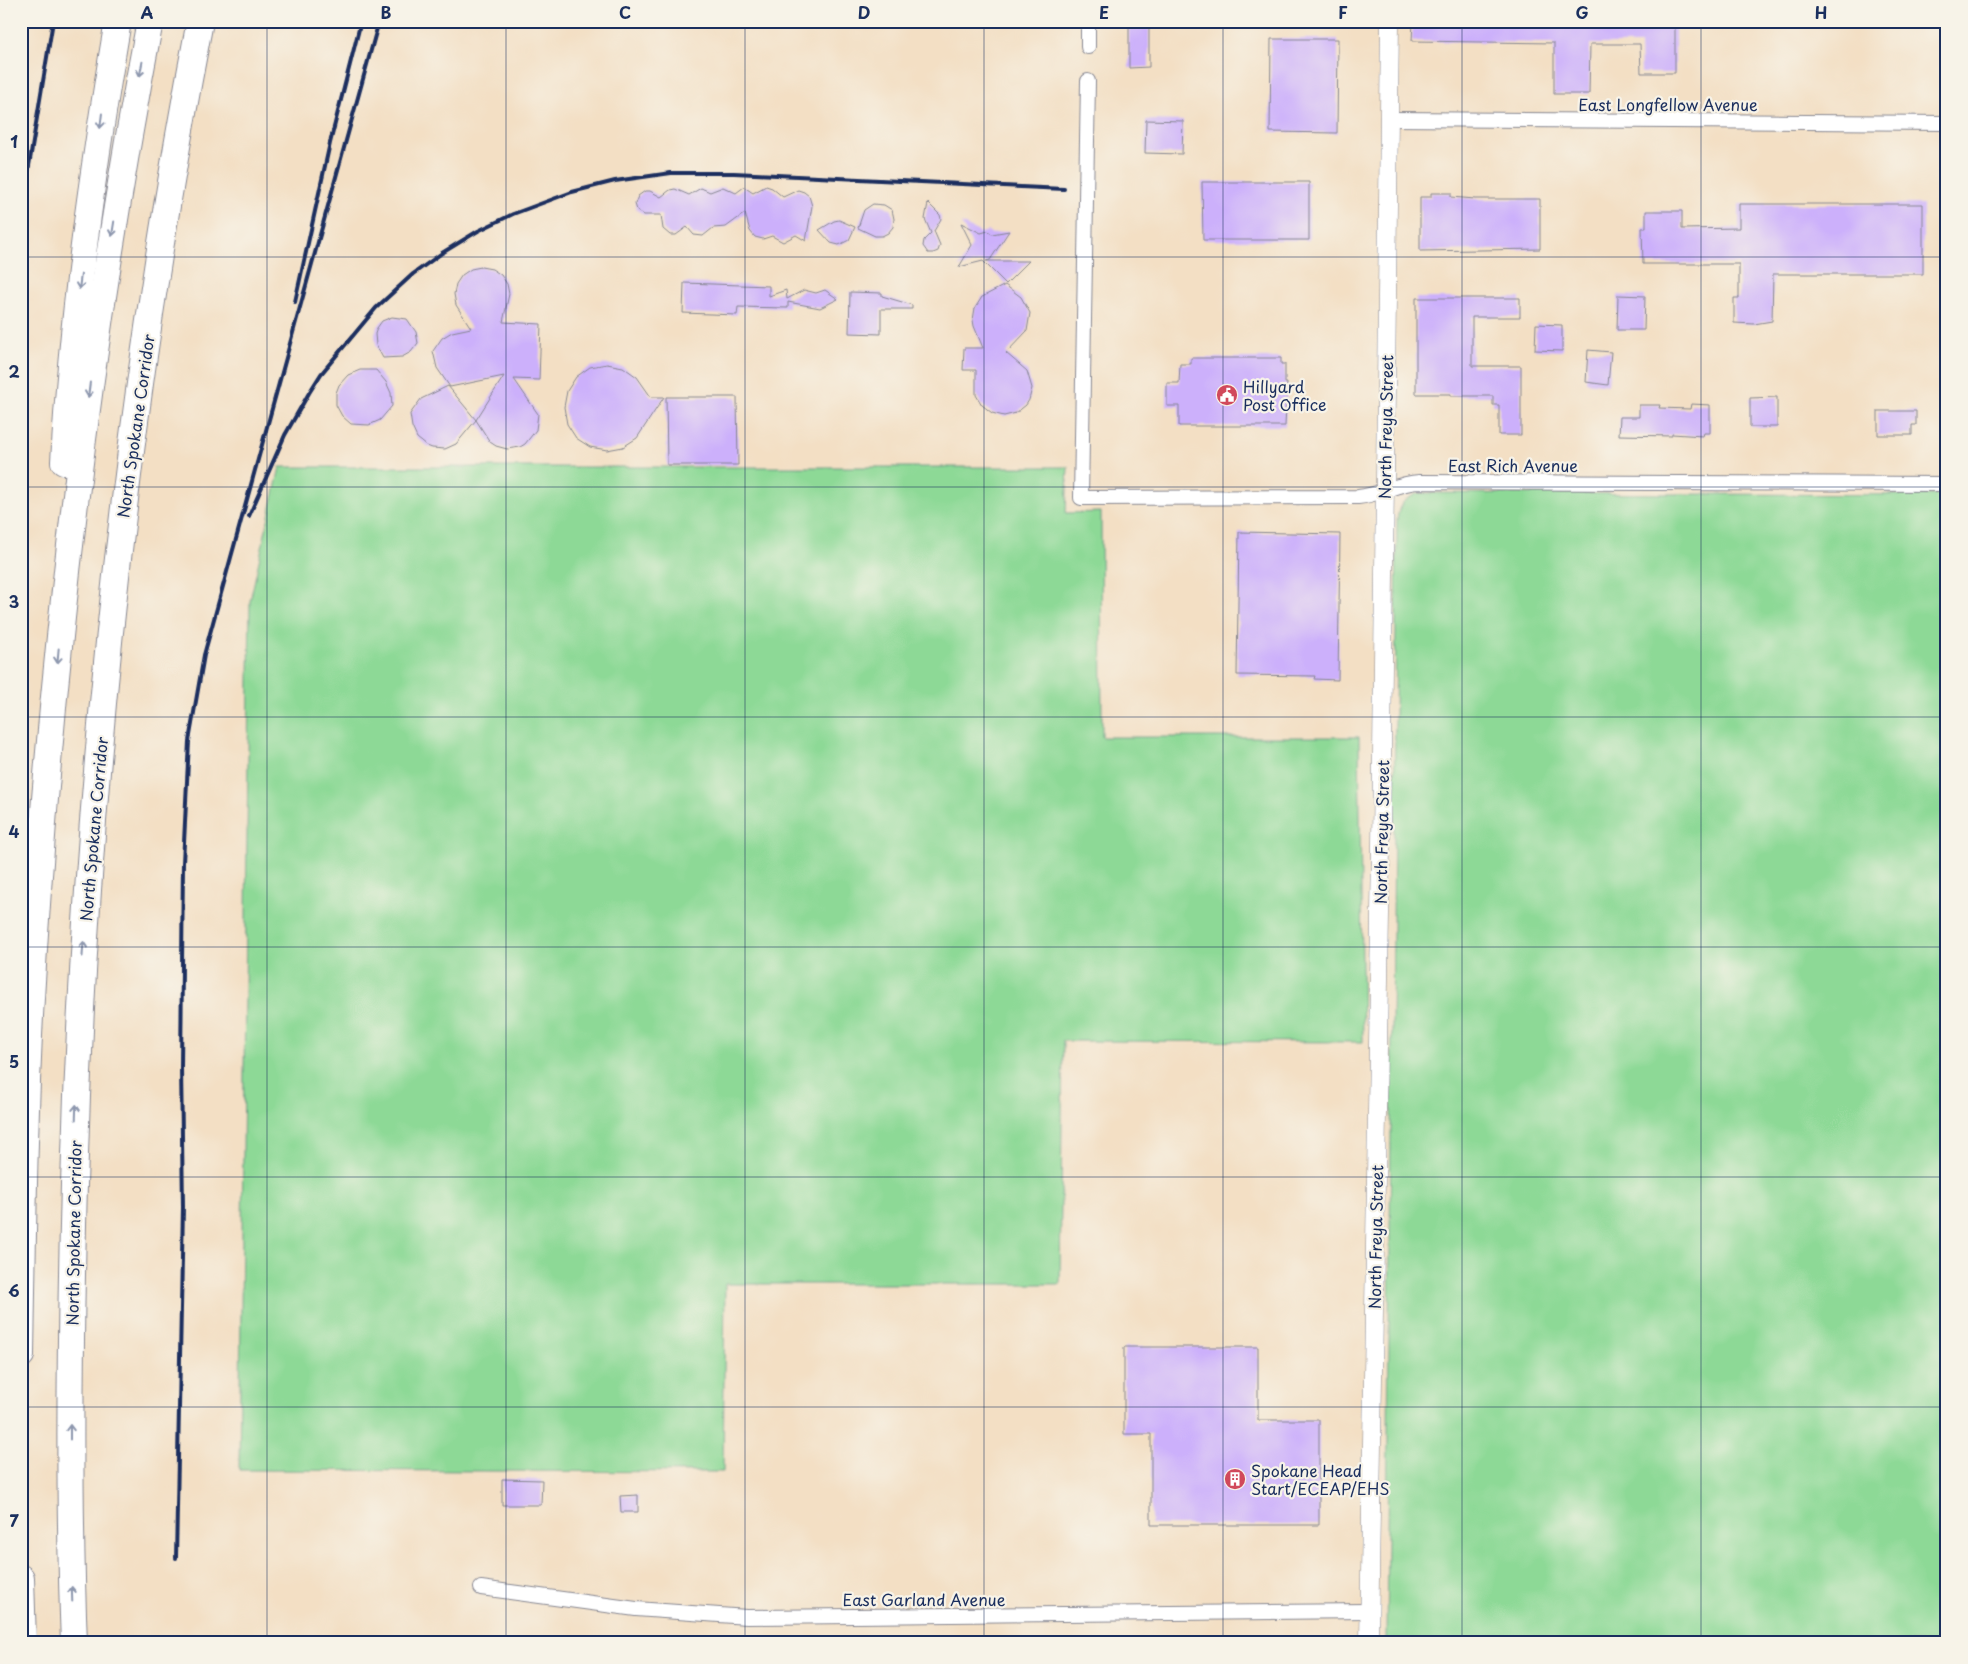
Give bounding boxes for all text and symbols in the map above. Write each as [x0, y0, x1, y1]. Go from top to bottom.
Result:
text: A [141, 0, 154, 24]
text: B [381, 0, 392, 24]
text: C [619, 0, 631, 24]
text: D [858, 0, 870, 24]
text: E [1099, 0, 1109, 24]
text: F [1338, 0, 1348, 24]
text: G [1575, 0, 1589, 24]
text: H [1815, 0, 1827, 24]
one-way arrow [135, 61, 145, 77]
street label: East Longfellow Avenue [1578, 92, 1758, 116]
one-way arrow [96, 113, 106, 129]
text: 1 [10, 129, 18, 153]
one-way arrow [107, 221, 117, 237]
one-way arrow [75, 274, 85, 290]
street label: North Spokane Corridor [110, 332, 160, 519]
street label: North Freya Street [1372, 354, 1398, 499]
text: 2 [8, 359, 20, 383]
place label: Hillyard Post Office [1243, 374, 1327, 416]
one-way arrow [84, 382, 94, 398]
public building icon: Hillyard Post Office [1215, 383, 1239, 407]
street label: East Rich Avenue [1448, 453, 1578, 477]
text: 3 [9, 589, 19, 613]
one-way arrow [53, 647, 62, 663]
street label: North Spokane Corridor [73, 735, 113, 922]
street label: North Freya Street [1368, 759, 1394, 904]
text: 4 [9, 819, 20, 843]
one-way arrow [79, 942, 88, 958]
text: 5 [9, 1049, 19, 1073]
one-way arrow [72, 1104, 81, 1120]
street label: North Spokane Corridor [59, 1140, 87, 1326]
street label: North Freya Street [1362, 1164, 1388, 1309]
text: 6 [8, 1278, 20, 1302]
one-way arrow [65, 1424, 75, 1440]
place label: Spokane Head Start/ECEAP/EHS [1251, 1458, 1390, 1500]
building icon: Spokane Head Start/ECEAP/EHS [1223, 1467, 1247, 1491]
text: 7 [9, 1508, 19, 1532]
one-way arrow [67, 1586, 77, 1602]
street label: East Garland Avenue [843, 1587, 1006, 1611]

